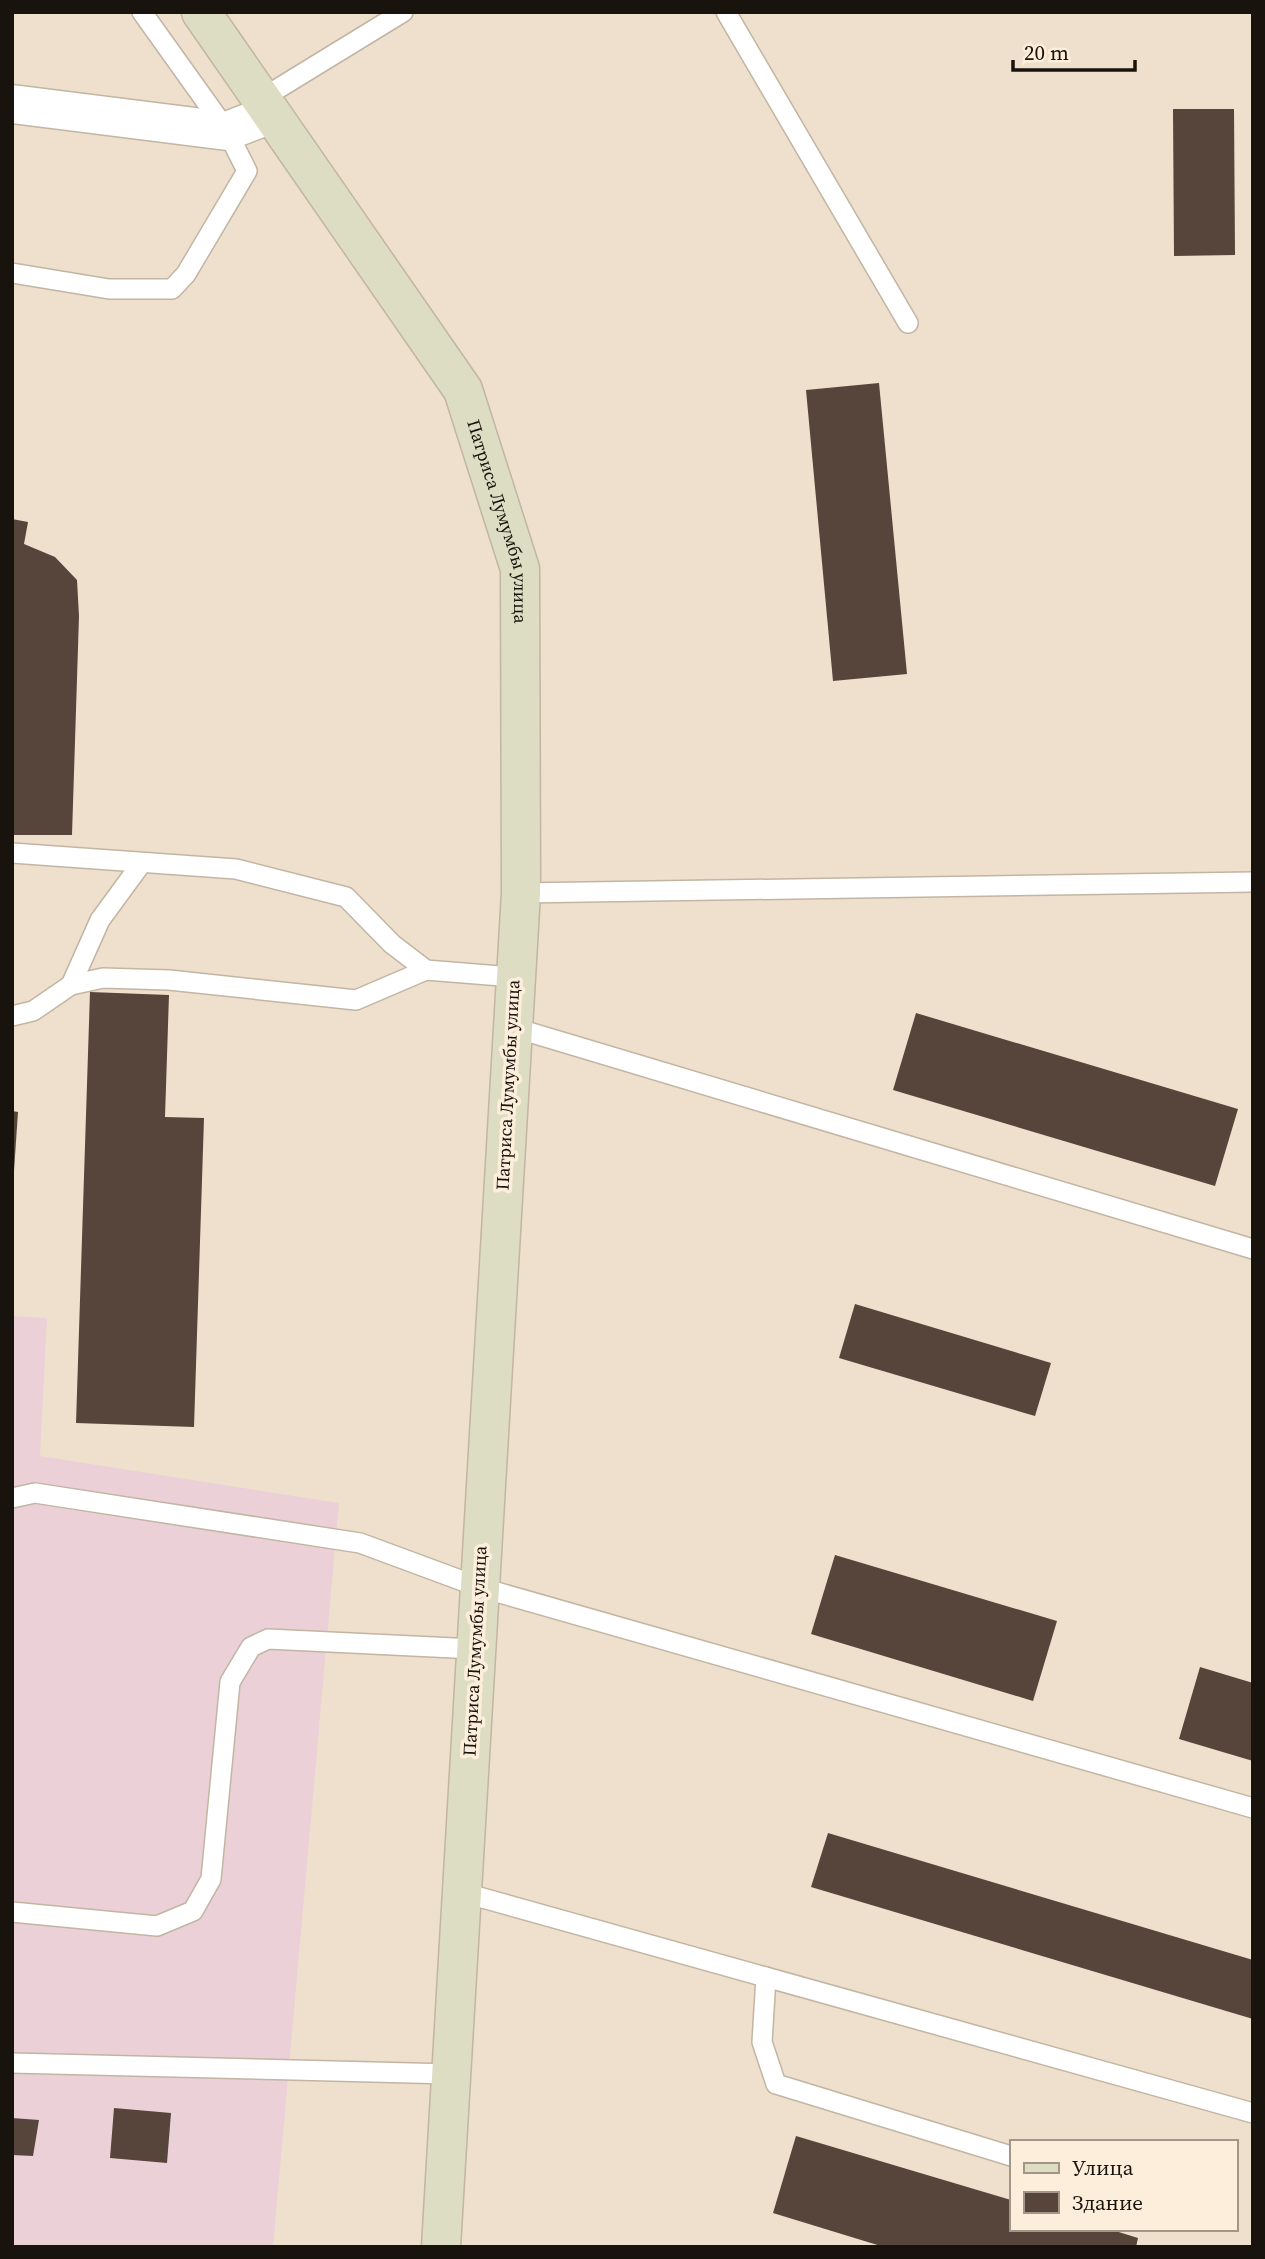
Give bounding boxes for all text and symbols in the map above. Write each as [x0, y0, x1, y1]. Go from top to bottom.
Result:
scale bar [1013, 28, 1136, 72]
text: 20 m [1024, 38, 1069, 67]
street label: Патриса Лумумбы улица [461, 416, 533, 624]
street label: Патриса Лумумбы улица [490, 978, 526, 1191]
street label: Патриса Лумумбы улица [457, 1544, 493, 1757]
legend [1010, 2140, 1237, 2231]
text: Улица [1072, 2153, 1134, 2182]
text: Здание [1072, 2188, 1143, 2217]

